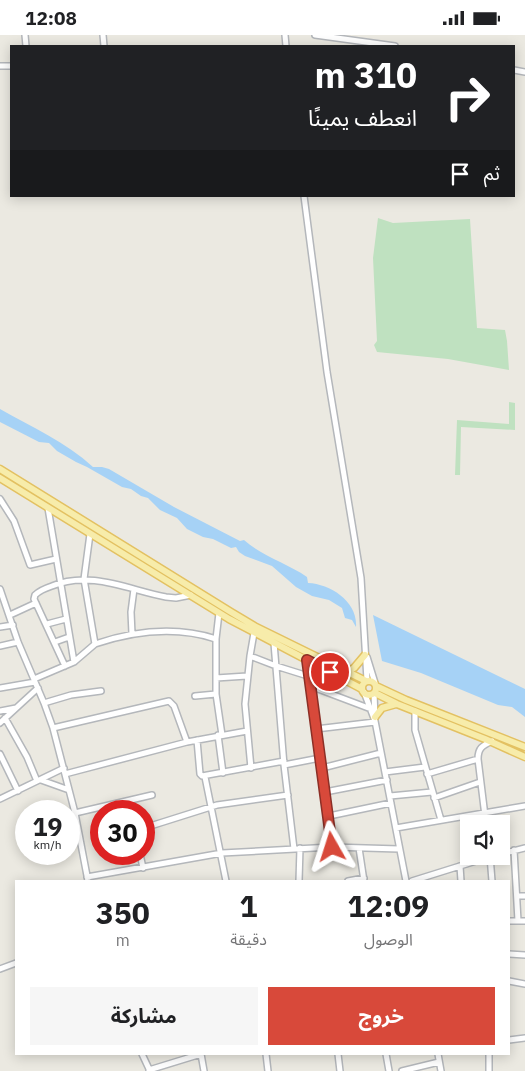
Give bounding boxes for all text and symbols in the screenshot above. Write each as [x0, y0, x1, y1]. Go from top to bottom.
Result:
text: 12:08 [25, 6, 77, 30]
text: 310 m [314, 52, 417, 98]
icon: right [435, 65, 500, 130]
text: انعطف يمينًا [308, 103, 417, 132]
icon: arrive [446, 160, 474, 188]
text: ثم [484, 161, 500, 185]
pin [309, 651, 351, 693]
icon: arrive [316, 658, 344, 686]
speed limit sign: 30 [90, 800, 155, 865]
text: 19 [32, 810, 63, 843]
map controls [460, 815, 510, 865]
button: sound [460, 815, 510, 865]
position arrow [305, 820, 357, 872]
text: km/h [33, 837, 62, 852]
text: 1 [240, 886, 258, 925]
text: 12:09 [347, 886, 429, 925]
text: 350 [96, 893, 150, 932]
text: دقيقة [230, 929, 267, 949]
text: الوصول [364, 929, 413, 949]
text: m [116, 930, 130, 950]
button: مشاركة [30, 987, 258, 1045]
button: خروج [268, 987, 495, 1045]

